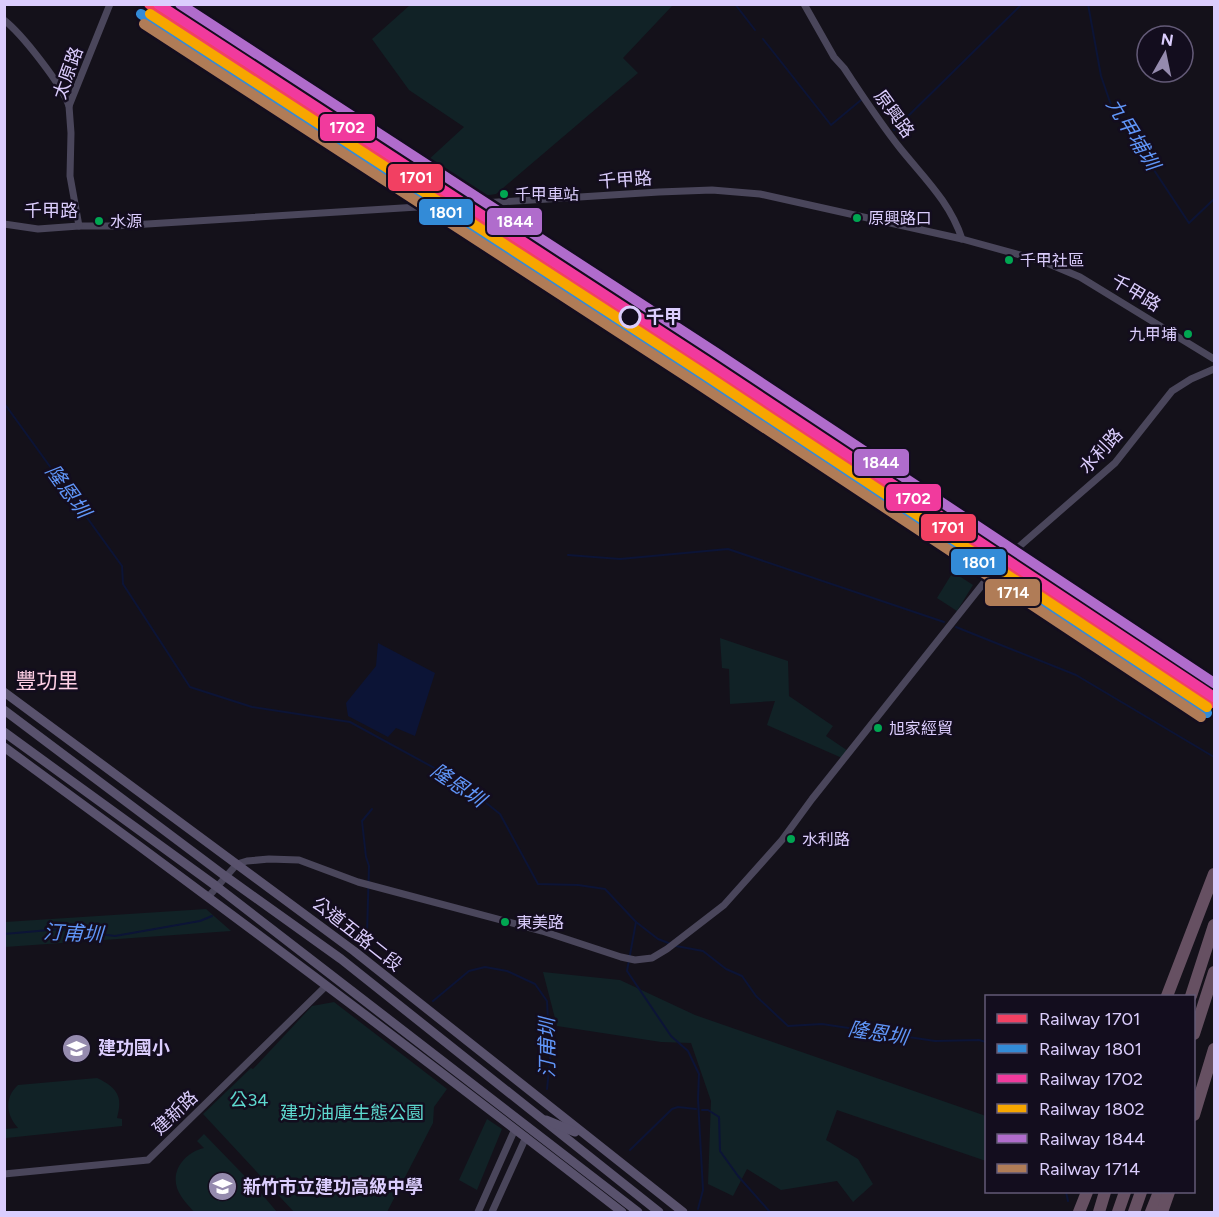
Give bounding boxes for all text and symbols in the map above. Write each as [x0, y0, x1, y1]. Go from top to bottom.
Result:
north arrow [1135, 24, 1195, 84]
text: N [1160, 29, 1175, 50]
street label: 太原路 [48, 44, 88, 102]
street label: 原興路 [869, 86, 919, 142]
water label: 九甲埔圳 [1102, 94, 1166, 177]
line badge: 1702 [319, 113, 376, 142]
text: 1702 [329, 118, 365, 137]
line badge: 1701 [387, 163, 444, 192]
street label: 千甲路 [597, 167, 653, 193]
text: 1701 [400, 168, 432, 187]
place label: 千甲車站 [515, 185, 579, 204]
marker: 千甲車站 [498, 188, 510, 200]
line badge: 1801 [418, 198, 474, 226]
street label: 千甲路 [24, 200, 78, 222]
text: 1801 [429, 203, 463, 222]
line badge: 1844 [486, 207, 543, 236]
place label: 原興路口 [868, 209, 932, 228]
place label: 水源 [110, 212, 142, 231]
text: 1844 [497, 212, 533, 231]
marker: 原興路口 [851, 212, 863, 224]
marker: 水源 [93, 215, 105, 227]
place label: 千甲社區 [1020, 251, 1084, 270]
marker: 千甲社區 [1003, 254, 1015, 266]
street label: 千甲路 [1107, 270, 1165, 316]
marker: 千甲 [619, 306, 641, 328]
place label: 千甲 [646, 306, 682, 328]
place label: 九甲埔 [1129, 325, 1177, 344]
marker: 九甲埔 [1182, 328, 1194, 340]
street label: 水利路 [1075, 424, 1127, 478]
line badge: 1844 [853, 448, 910, 477]
text: 1844 [863, 453, 899, 472]
water label: 隆恩圳 [41, 460, 97, 525]
line badge: 1702 [885, 483, 942, 512]
text: 1702 [895, 489, 931, 508]
line badge: 1701 [920, 513, 977, 542]
text: 1701 [932, 518, 964, 537]
line badge: 1801 [950, 548, 1007, 576]
text: 1801 [962, 553, 996, 572]
line badge: 1714 [984, 578, 1041, 607]
text: 1714 [997, 583, 1029, 602]
district label: 豐功里 [16, 668, 79, 693]
place label: 旭家經貿 [889, 719, 953, 738]
marker: 旭家經貿 [872, 722, 884, 734]
water label: 隆恩圳 [426, 758, 492, 813]
place label: 水利路 [802, 830, 850, 849]
marker: 水利路 [785, 833, 797, 845]
street label: 公道五路二段 [308, 892, 406, 976]
place label: 東美路 [516, 913, 564, 932]
marker: 東美路 [499, 916, 511, 928]
water label: 汀甫圳 [42, 919, 107, 947]
legend [985, 995, 1195, 1193]
text: Railway 1701 [1039, 1008, 1141, 1030]
water label: 汀甫圳 [535, 1015, 559, 1078]
water label: 隆恩圳 [846, 1016, 912, 1050]
school or university icon: 建功國小 [61, 1032, 93, 1064]
place label: 建功國小 [98, 1037, 170, 1059]
text: Railway 1801 [1039, 1038, 1142, 1060]
text: Railway 1702 [1039, 1068, 1143, 1090]
street label: 建新路 [148, 1086, 202, 1140]
park label: 公34 [230, 1089, 268, 1111]
text: Railway 1802 [1039, 1098, 1145, 1120]
park label: 建功油庫生態公園 [280, 1102, 424, 1124]
text: Railway 1844 [1039, 1128, 1145, 1150]
text: Railway 1714 [1039, 1158, 1140, 1180]
school or university icon: 新竹市立建功高級中學 [206, 1171, 238, 1203]
place label: 新竹市立建功高級中學 [243, 1176, 423, 1198]

